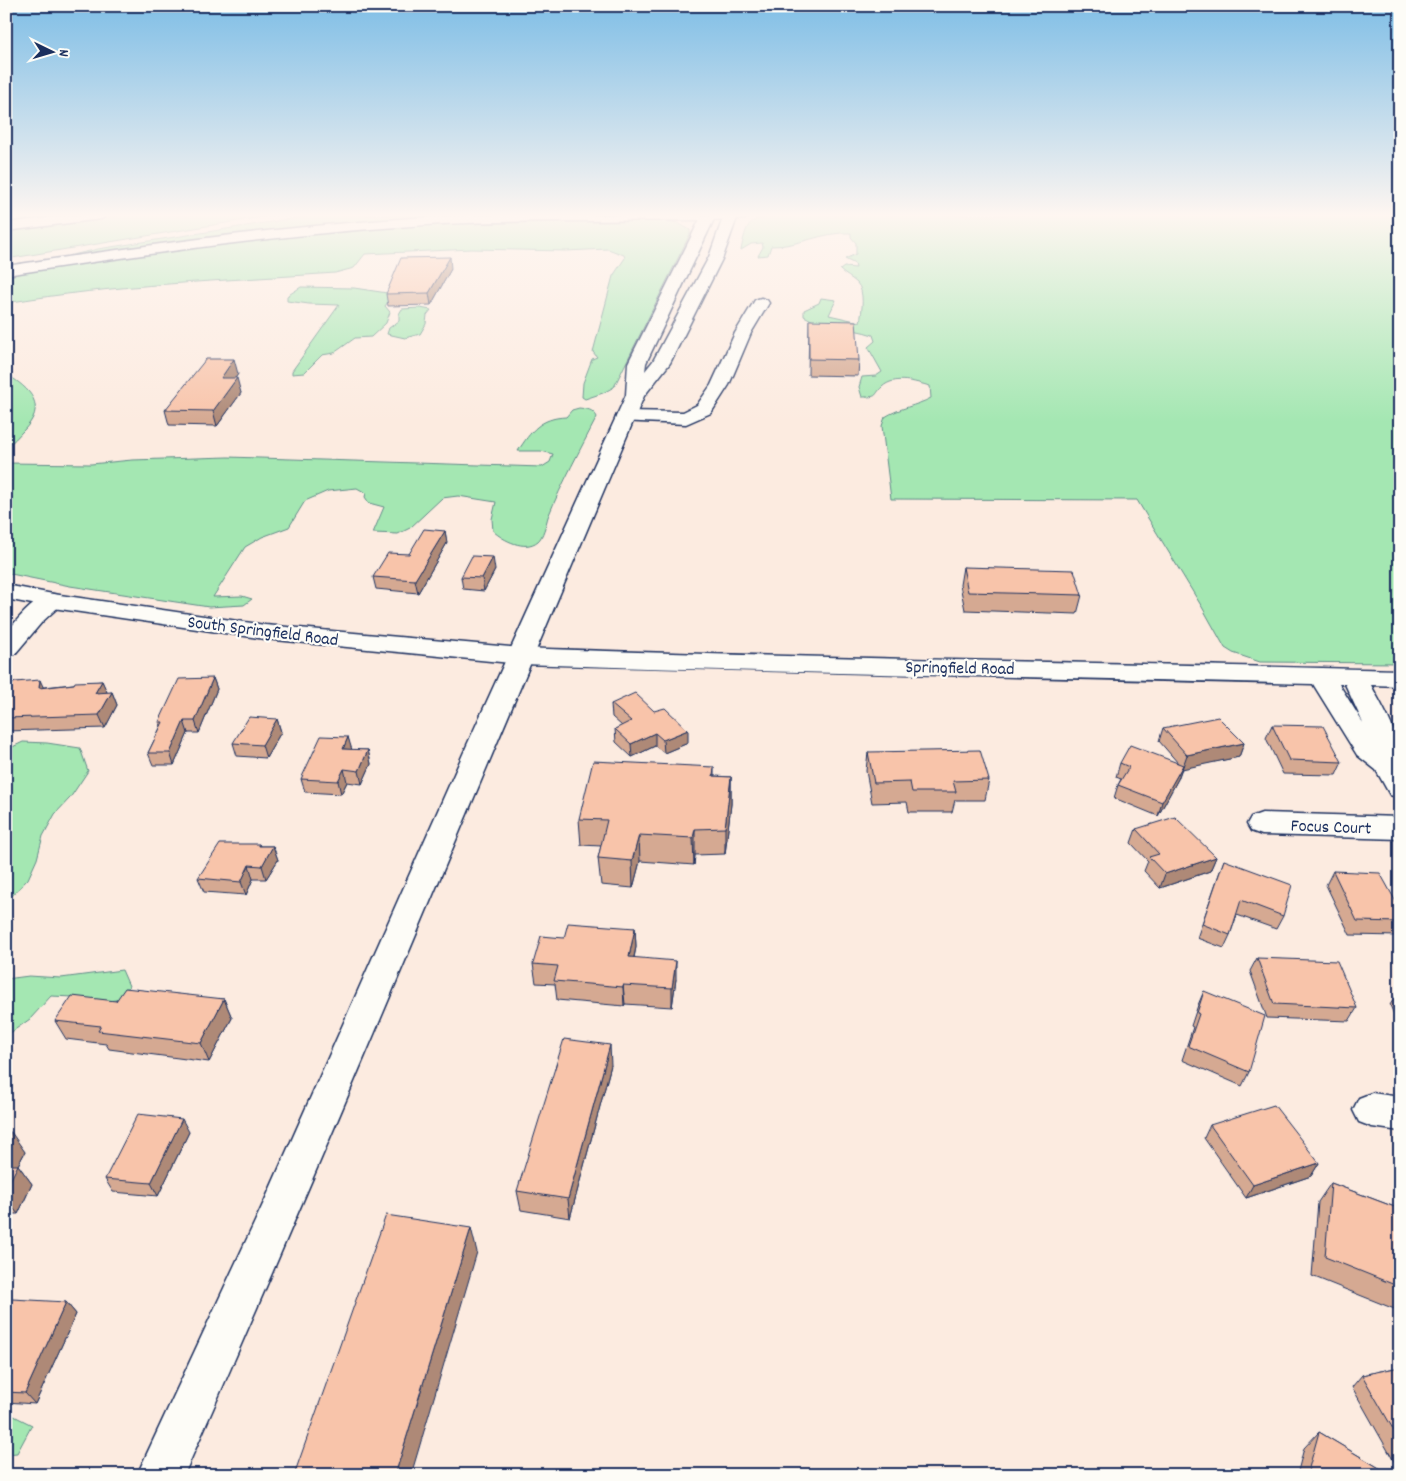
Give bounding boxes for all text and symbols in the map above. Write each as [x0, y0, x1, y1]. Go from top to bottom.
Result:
north arrow [28, 28, 78, 78]
text: N [53, 49, 73, 57]
street label: South Springfield Road [186, 611, 340, 654]
street label: Springfield Road [905, 656, 1015, 683]
street label: Focus Court [1290, 815, 1372, 842]

